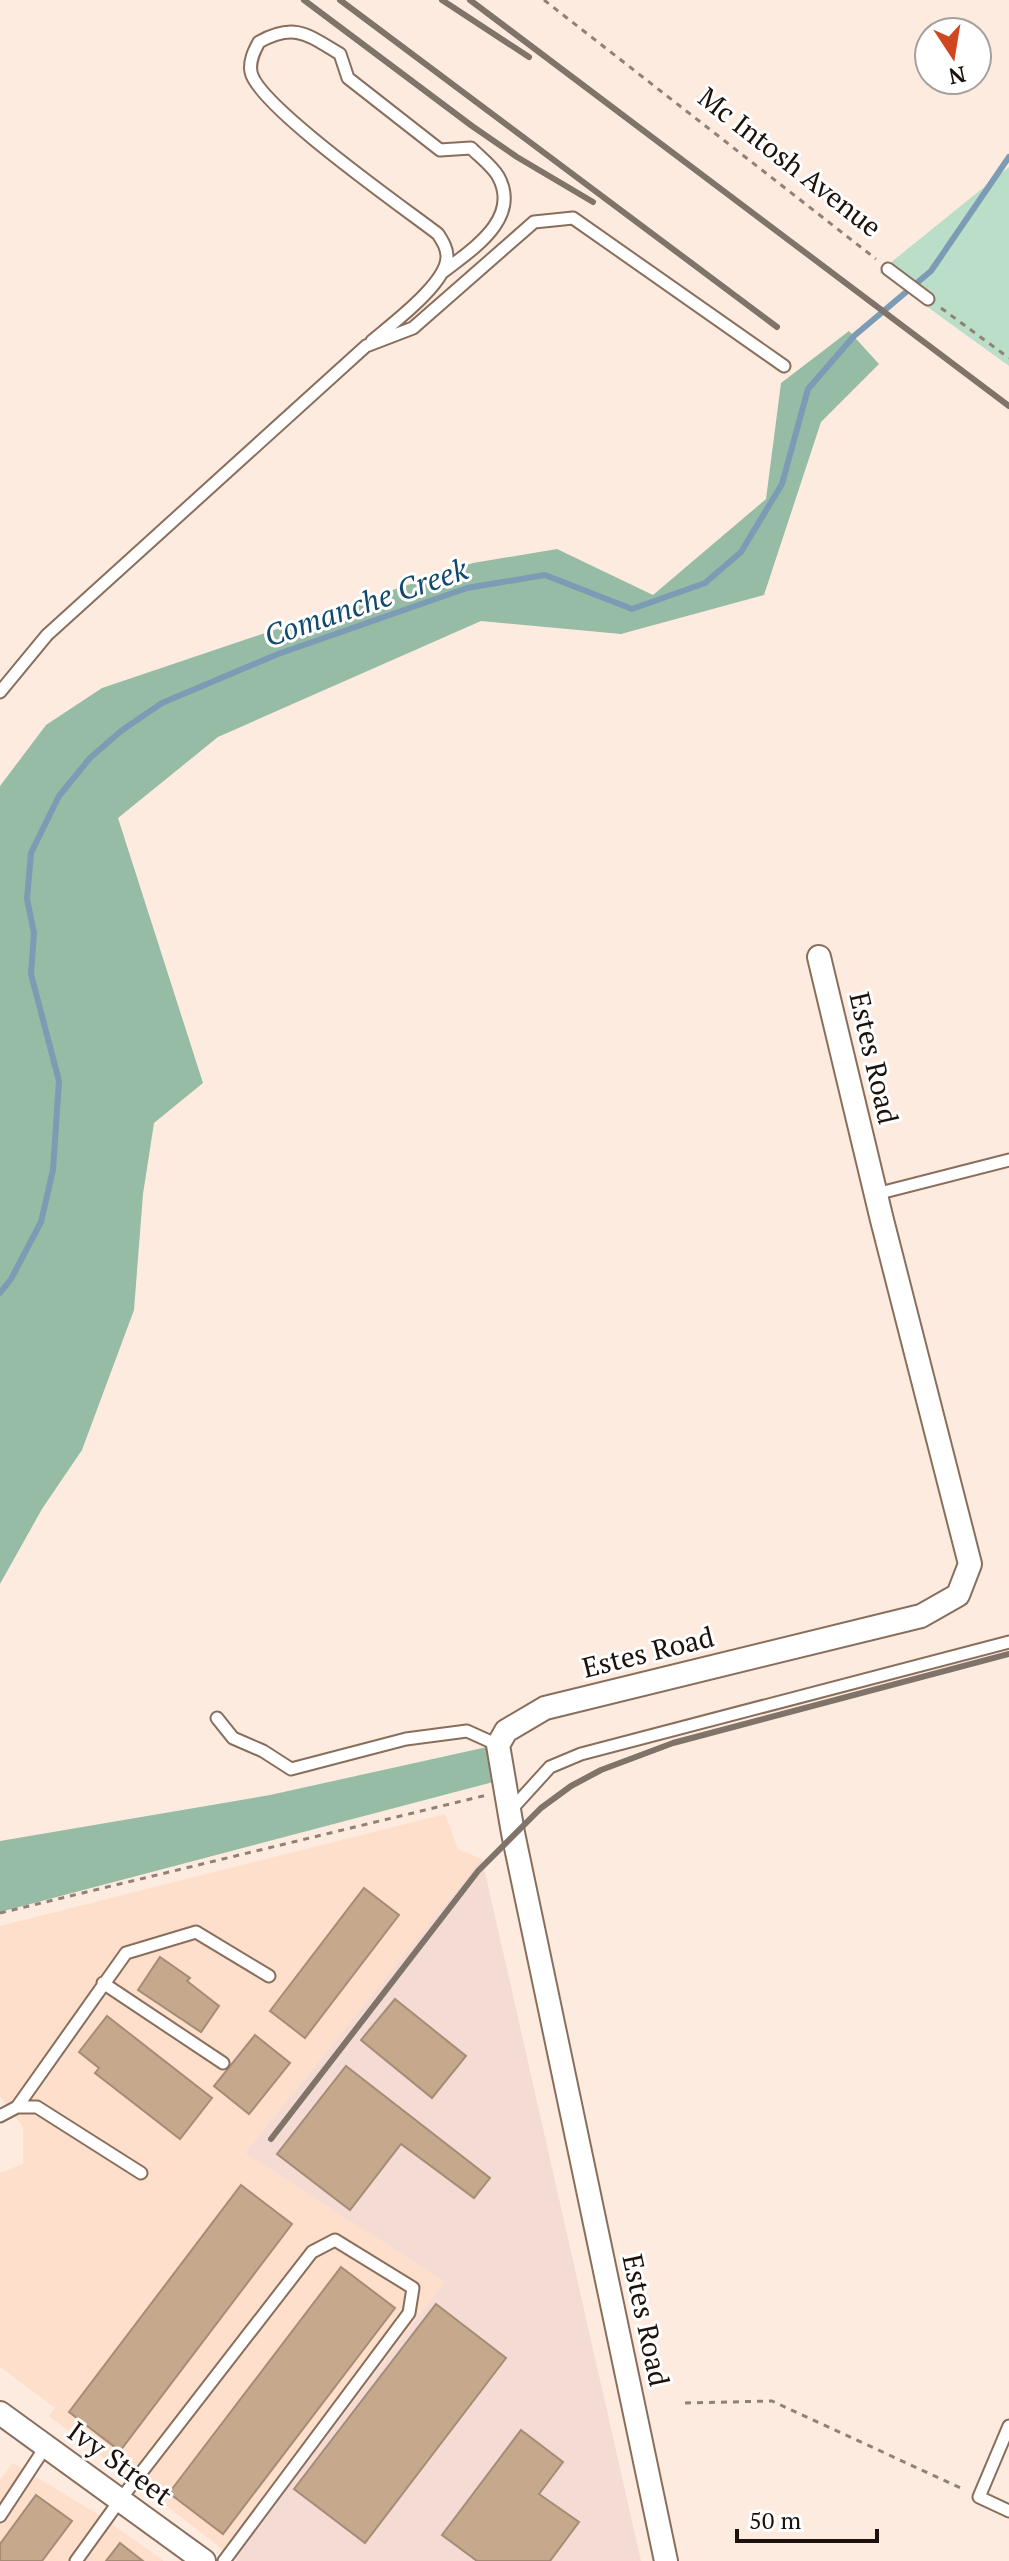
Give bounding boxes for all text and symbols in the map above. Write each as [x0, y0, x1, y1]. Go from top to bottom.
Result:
north arrow [913, 16, 993, 96]
text: N [946, 60, 968, 92]
street label: Mc Intosh Avenue [691, 78, 890, 245]
water label: Comanche Creek [259, 548, 473, 656]
street label: Estes Road [841, 988, 908, 1127]
street label: Estes Road [578, 1617, 718, 1686]
street label: Estes Road [614, 2250, 679, 2389]
street label: Ivy Street [61, 2412, 180, 2513]
scale bar [737, 2493, 877, 2543]
text: 50 m [749, 2504, 801, 2536]

